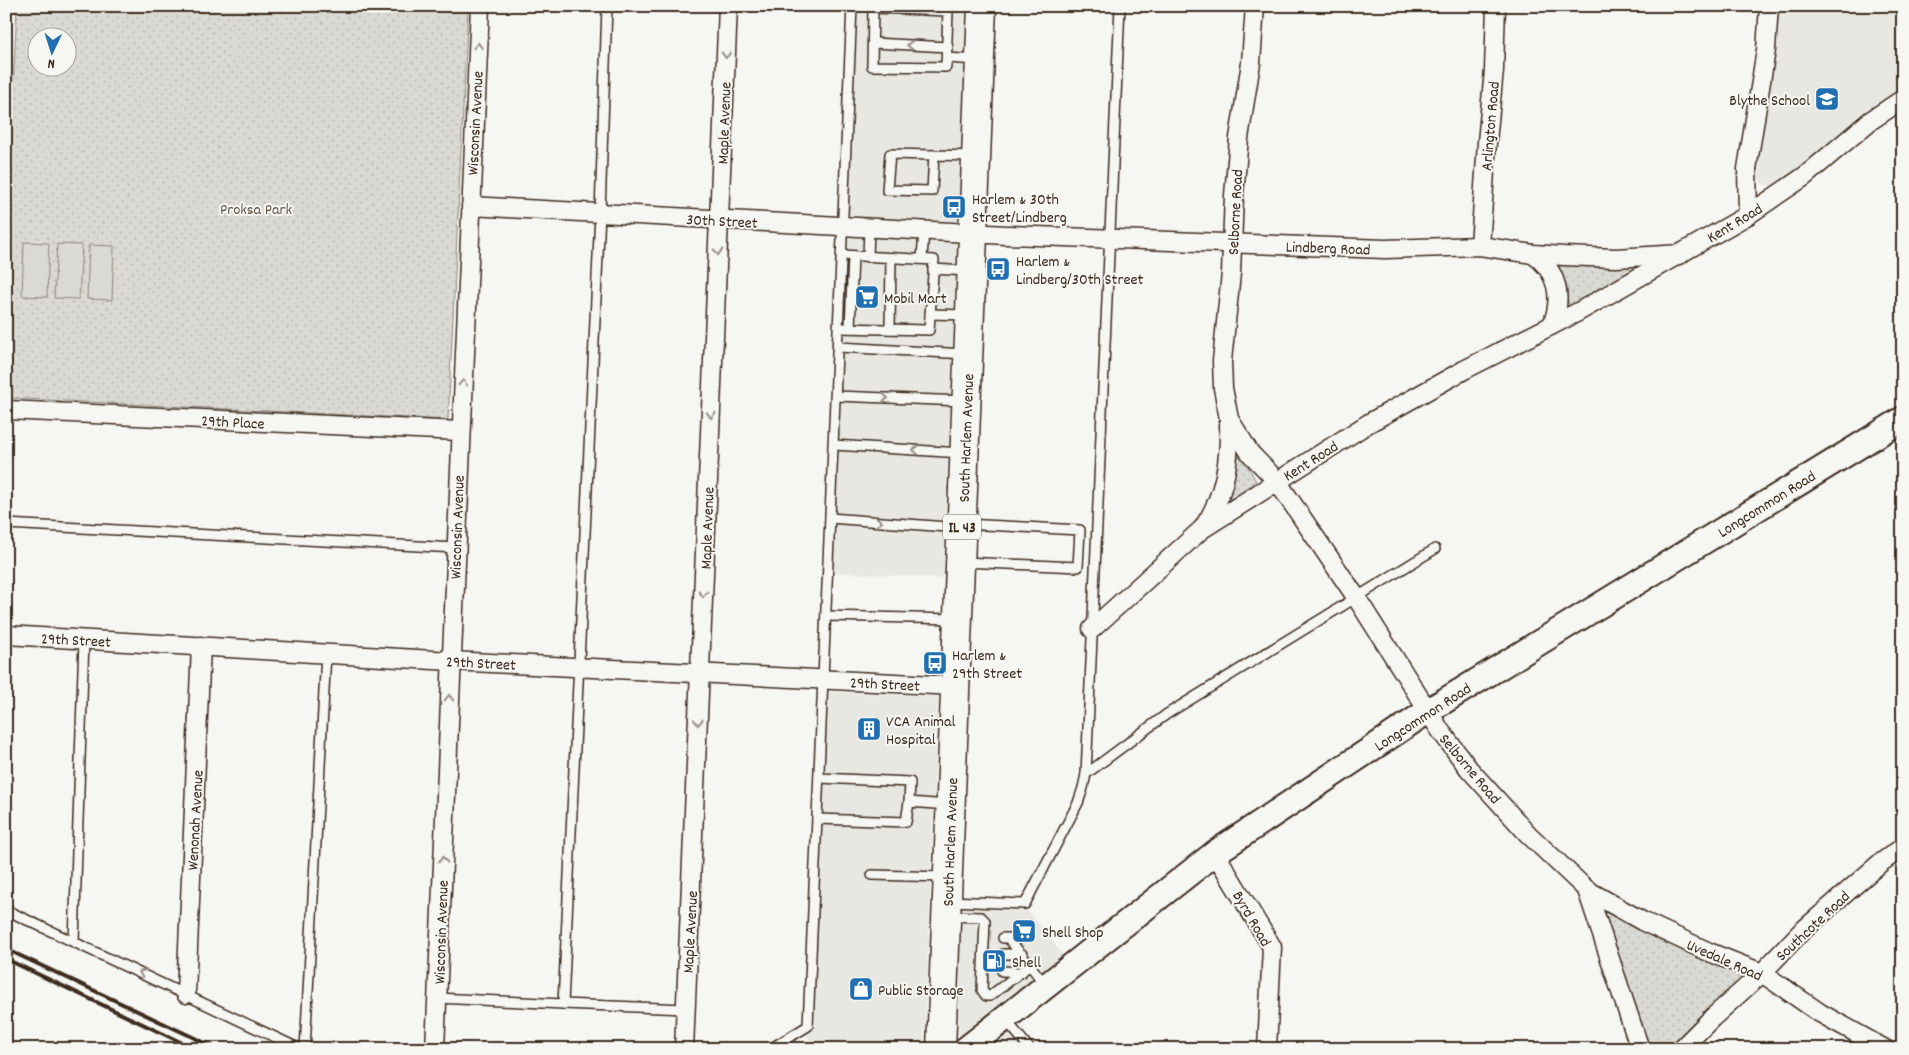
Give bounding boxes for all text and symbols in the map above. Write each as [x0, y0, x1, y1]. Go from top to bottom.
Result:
north arrow [28, 28, 78, 78]
one-way arrow [906, 39, 914, 50]
one-way arrow [473, 41, 483, 49]
one-way arrow [721, 51, 732, 59]
text: N [47, 53, 55, 73]
street label: Wisconsin Avenue [462, 70, 491, 176]
street label: Arlington Road [1476, 80, 1507, 172]
street label: Maple Avenue [713, 81, 738, 165]
school or university icon: Blythe School [1814, 86, 1840, 112]
place label: Blythe School [1729, 90, 1810, 113]
street label: Selborne Road [1223, 169, 1250, 256]
place label: Harlem & 30th Street/Lindberg [972, 189, 1067, 230]
bus stop icon: Harlem & 30th Street/Lindberg [941, 194, 967, 220]
street label: Kent Road [1703, 198, 1767, 250]
park label: Proksa Park [220, 199, 292, 222]
street label: 30th Street [686, 209, 758, 236]
street label: Lindberg Road [1285, 237, 1371, 262]
one-way arrow [713, 249, 723, 257]
place label: Harlem & Lindberg/30th Street [1016, 251, 1144, 292]
bus stop icon: Harlem & Lindberg/30th Street [985, 256, 1011, 282]
supermarket icon: Mobil Mart [854, 284, 880, 310]
place label: Mobil Mart [884, 288, 947, 311]
street label: South Harlem Avenue [954, 373, 981, 503]
one-way arrow [457, 378, 468, 386]
one-way arrow [881, 392, 889, 403]
street label: 29th Place [201, 410, 265, 437]
one-way arrow [706, 411, 716, 419]
street label: Kent Road [1279, 436, 1343, 488]
one-way arrow [912, 445, 920, 456]
street label: Longcommon Road [1714, 466, 1821, 544]
street label: Wisconsin Avenue [445, 475, 472, 580]
street label: Maple Avenue [696, 486, 721, 570]
road number: IL 43 [943, 514, 981, 540]
one-way arrow [875, 516, 883, 527]
one-way arrow [698, 591, 709, 599]
street label: 29th Street [40, 628, 112, 655]
place label: Harlem & 29th Street [952, 645, 1022, 686]
bus stop icon: Harlem & 29th Street [922, 650, 948, 676]
street label: 29th Street [445, 651, 517, 678]
street label: 29th Street [849, 672, 921, 699]
street label: Longcommon Road [1370, 678, 1476, 758]
one-way arrow [444, 694, 455, 702]
place label: VCA Animal Hospital [886, 711, 956, 752]
building icon: VCA Animal Hospital [856, 716, 882, 742]
one-way arrow [693, 718, 703, 726]
street label: Selborne Road [1433, 729, 1506, 810]
street label: Wenonah Avenue [182, 769, 211, 871]
street label: South Harlem Avenue [938, 777, 965, 907]
one-way arrow [437, 856, 448, 864]
street label: Wisconsin Avenue [429, 880, 456, 985]
street label: Southcote Road [1771, 886, 1856, 967]
street label: Byrd Road [1226, 887, 1276, 951]
street label: Maple Avenue [678, 890, 705, 974]
supermarket icon: Shell Shop [1011, 918, 1037, 944]
place label: Shell Shop [1042, 922, 1104, 945]
street label: Uvedale Road [1682, 934, 1766, 988]
fuel station icon: Shell [981, 948, 1007, 974]
place label: Shell [1012, 952, 1041, 975]
one-way arrow [138, 970, 147, 980]
shop icon: Public Storage [848, 976, 874, 1002]
place label: Public Storage [878, 980, 964, 1003]

